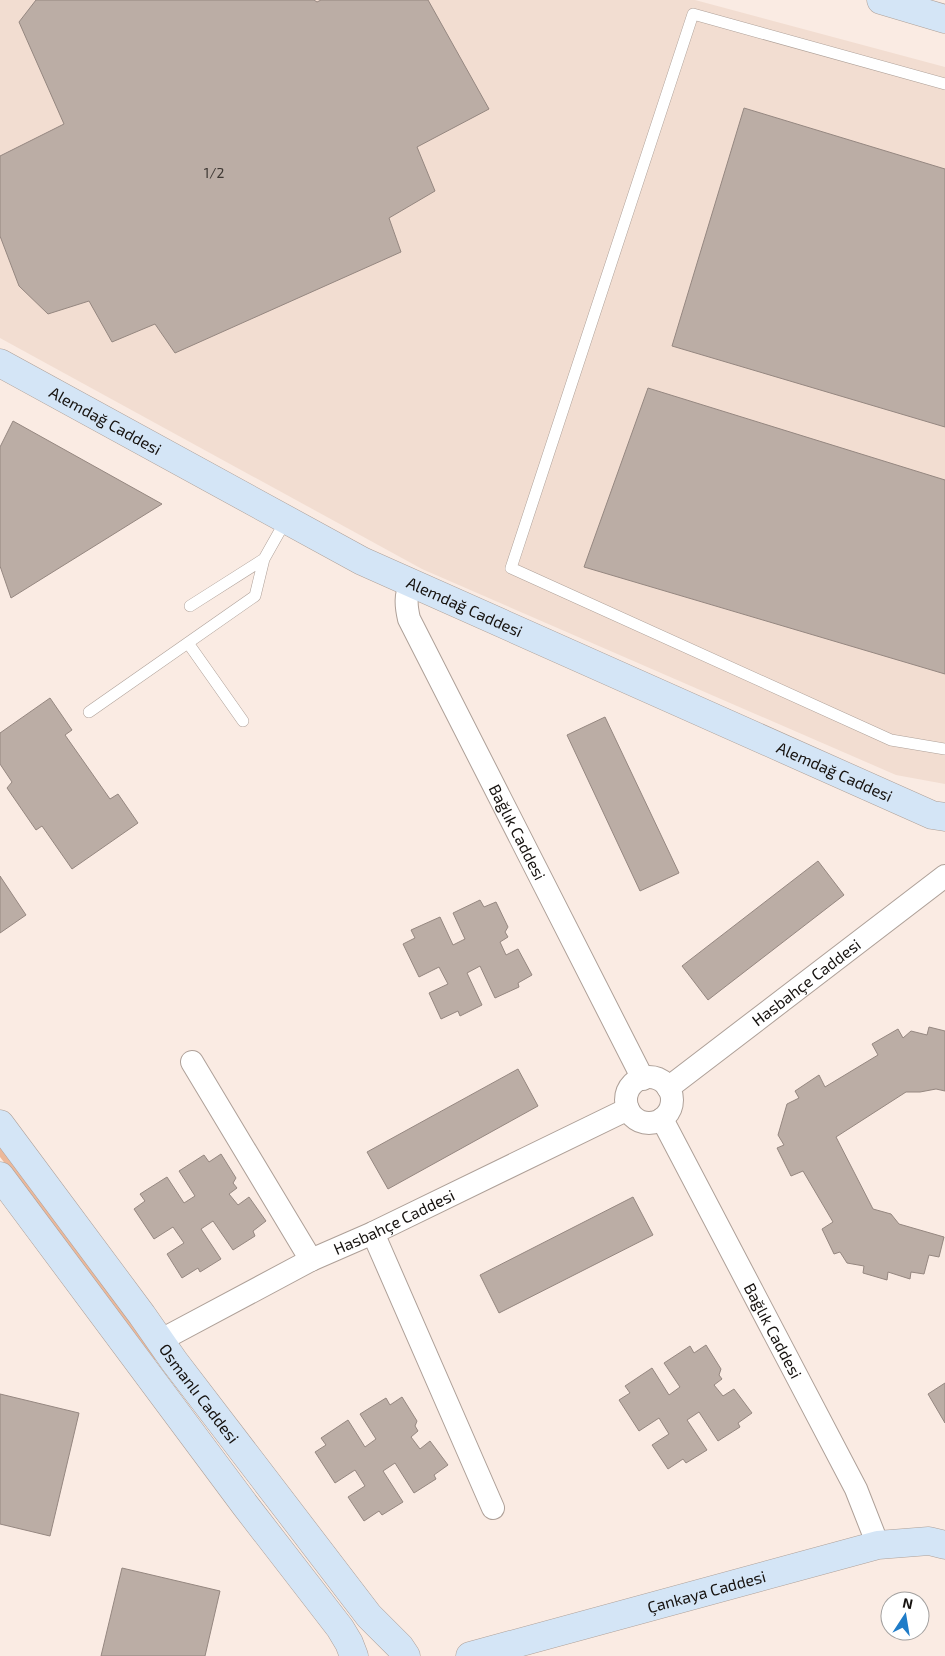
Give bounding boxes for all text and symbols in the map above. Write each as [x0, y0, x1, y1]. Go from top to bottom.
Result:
house number: 1/2 [204, 164, 224, 181]
street label: Alemdağ Caddesi [46, 382, 165, 458]
street label: Alemdağ Caddesi [404, 572, 526, 640]
street label: Alemdağ Caddesi [774, 737, 896, 805]
street label: Bağlık Caddesi [486, 781, 550, 883]
street label: Hasbahçe Caddesi [748, 934, 864, 1029]
street label: Hasbahçe Caddesi [330, 1185, 457, 1258]
street label: Bağlık Caddesi [741, 1280, 806, 1381]
street label: Osmanlı Caddesi [156, 1340, 243, 1447]
street label: Çankaya Caddesi [645, 1566, 768, 1617]
north arrow [880, 1591, 930, 1641]
text: N [901, 1593, 915, 1612]

